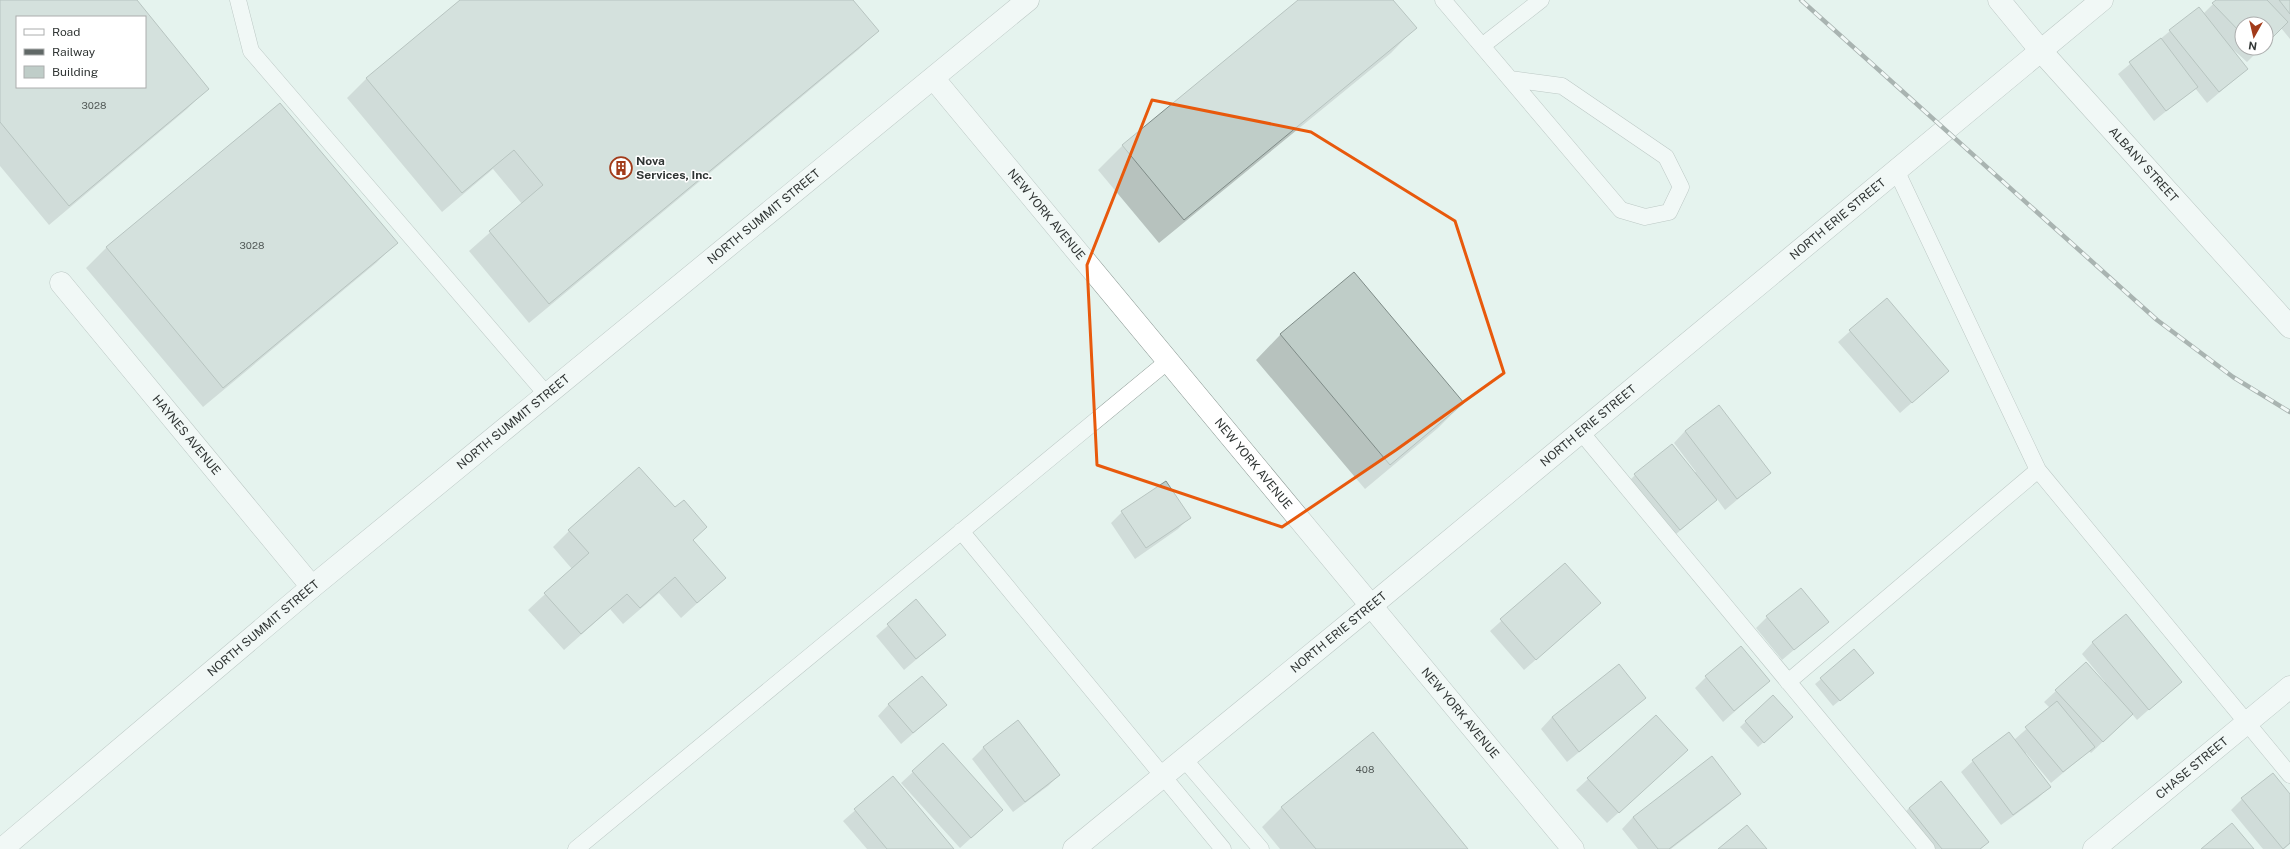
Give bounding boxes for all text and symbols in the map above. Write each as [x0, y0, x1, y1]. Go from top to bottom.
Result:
legend [16, 16, 146, 88]
north arrow [2234, 16, 2274, 56]
text: Road [52, 25, 80, 39]
text: N [2248, 39, 2258, 52]
text: Railway [52, 45, 96, 59]
text: Building [52, 65, 98, 79]
house number: 3028 [82, 99, 106, 111]
street label: ALBANY STREET [2106, 124, 2181, 205]
place label: Nova Services, Inc. [636, 154, 712, 182]
building icon: Nova Services, Inc. [608, 155, 634, 181]
street label: NORTH SUMMIT STREET [704, 166, 823, 267]
street label: NEW YORK AVENUE [1005, 166, 1088, 263]
street label: NORTH ERIE STREET [1787, 175, 1888, 263]
house number: 3028 [240, 239, 264, 251]
street label: NORTH SUMMIT STREET [454, 372, 572, 472]
street label: NORTH ERIE STREET [1538, 382, 1639, 469]
street label: HAYNES AVENUE [149, 392, 223, 478]
street label: NEW YORK AVENUE [1212, 416, 1295, 512]
street label: NORTH SUMMIT STREET [205, 577, 322, 679]
street label: NORTH ERIE STREET [1288, 589, 1389, 676]
street label: NEW YORK AVENUE [1419, 665, 1502, 761]
street label: CHASE STREET [2153, 734, 2231, 802]
house number: 408 [1356, 763, 1374, 775]

